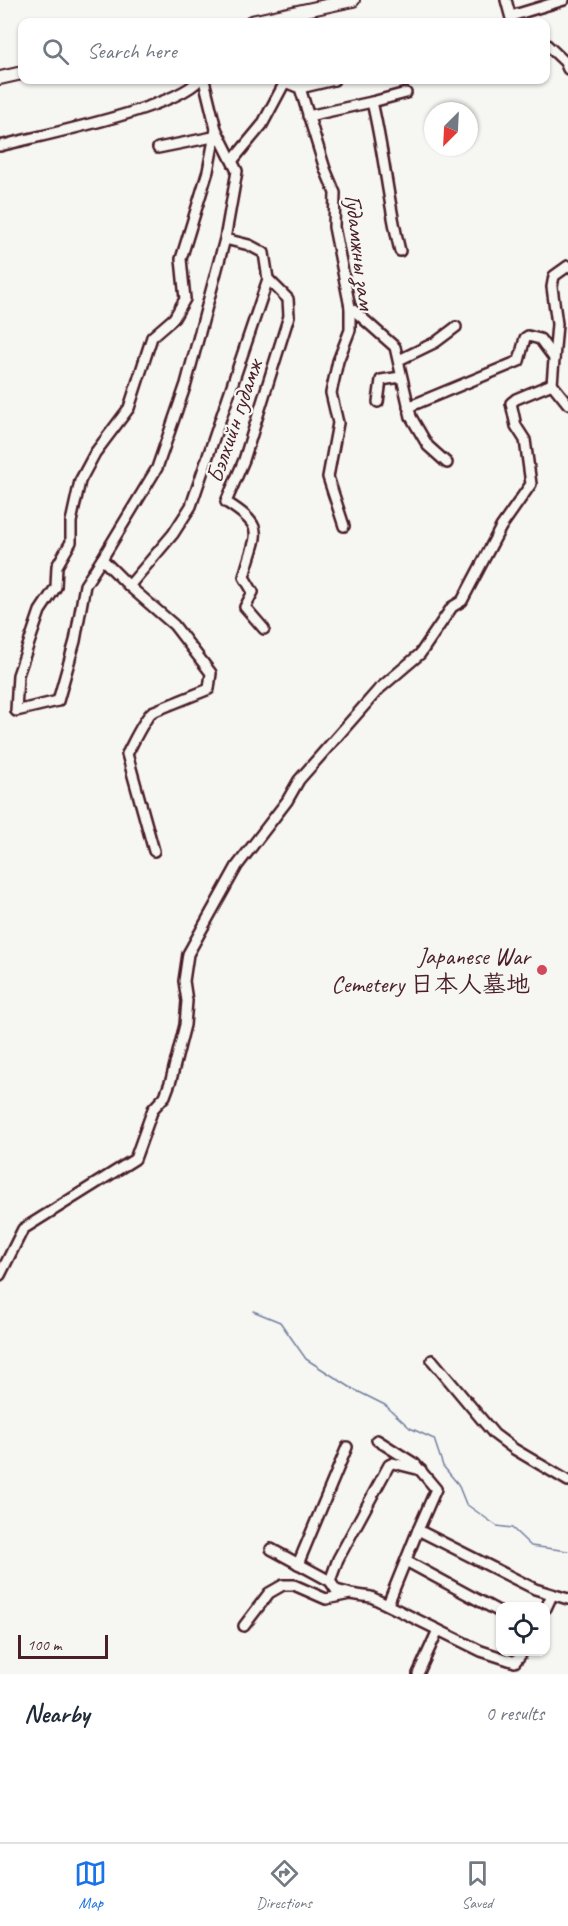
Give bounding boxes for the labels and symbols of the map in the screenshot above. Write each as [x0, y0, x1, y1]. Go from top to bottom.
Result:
north arrow [424, 102, 478, 156]
street label: Гудамжны зам [337, 193, 382, 313]
street label: Бэлхийн гудамж [199, 353, 270, 486]
place label: Japanese War Cemetery 日本人墓地 [331, 941, 532, 999]
marker: Japanese War Cemetery 日本人墓地 [535, 963, 549, 977]
scale bar [18, 1632, 108, 1660]

